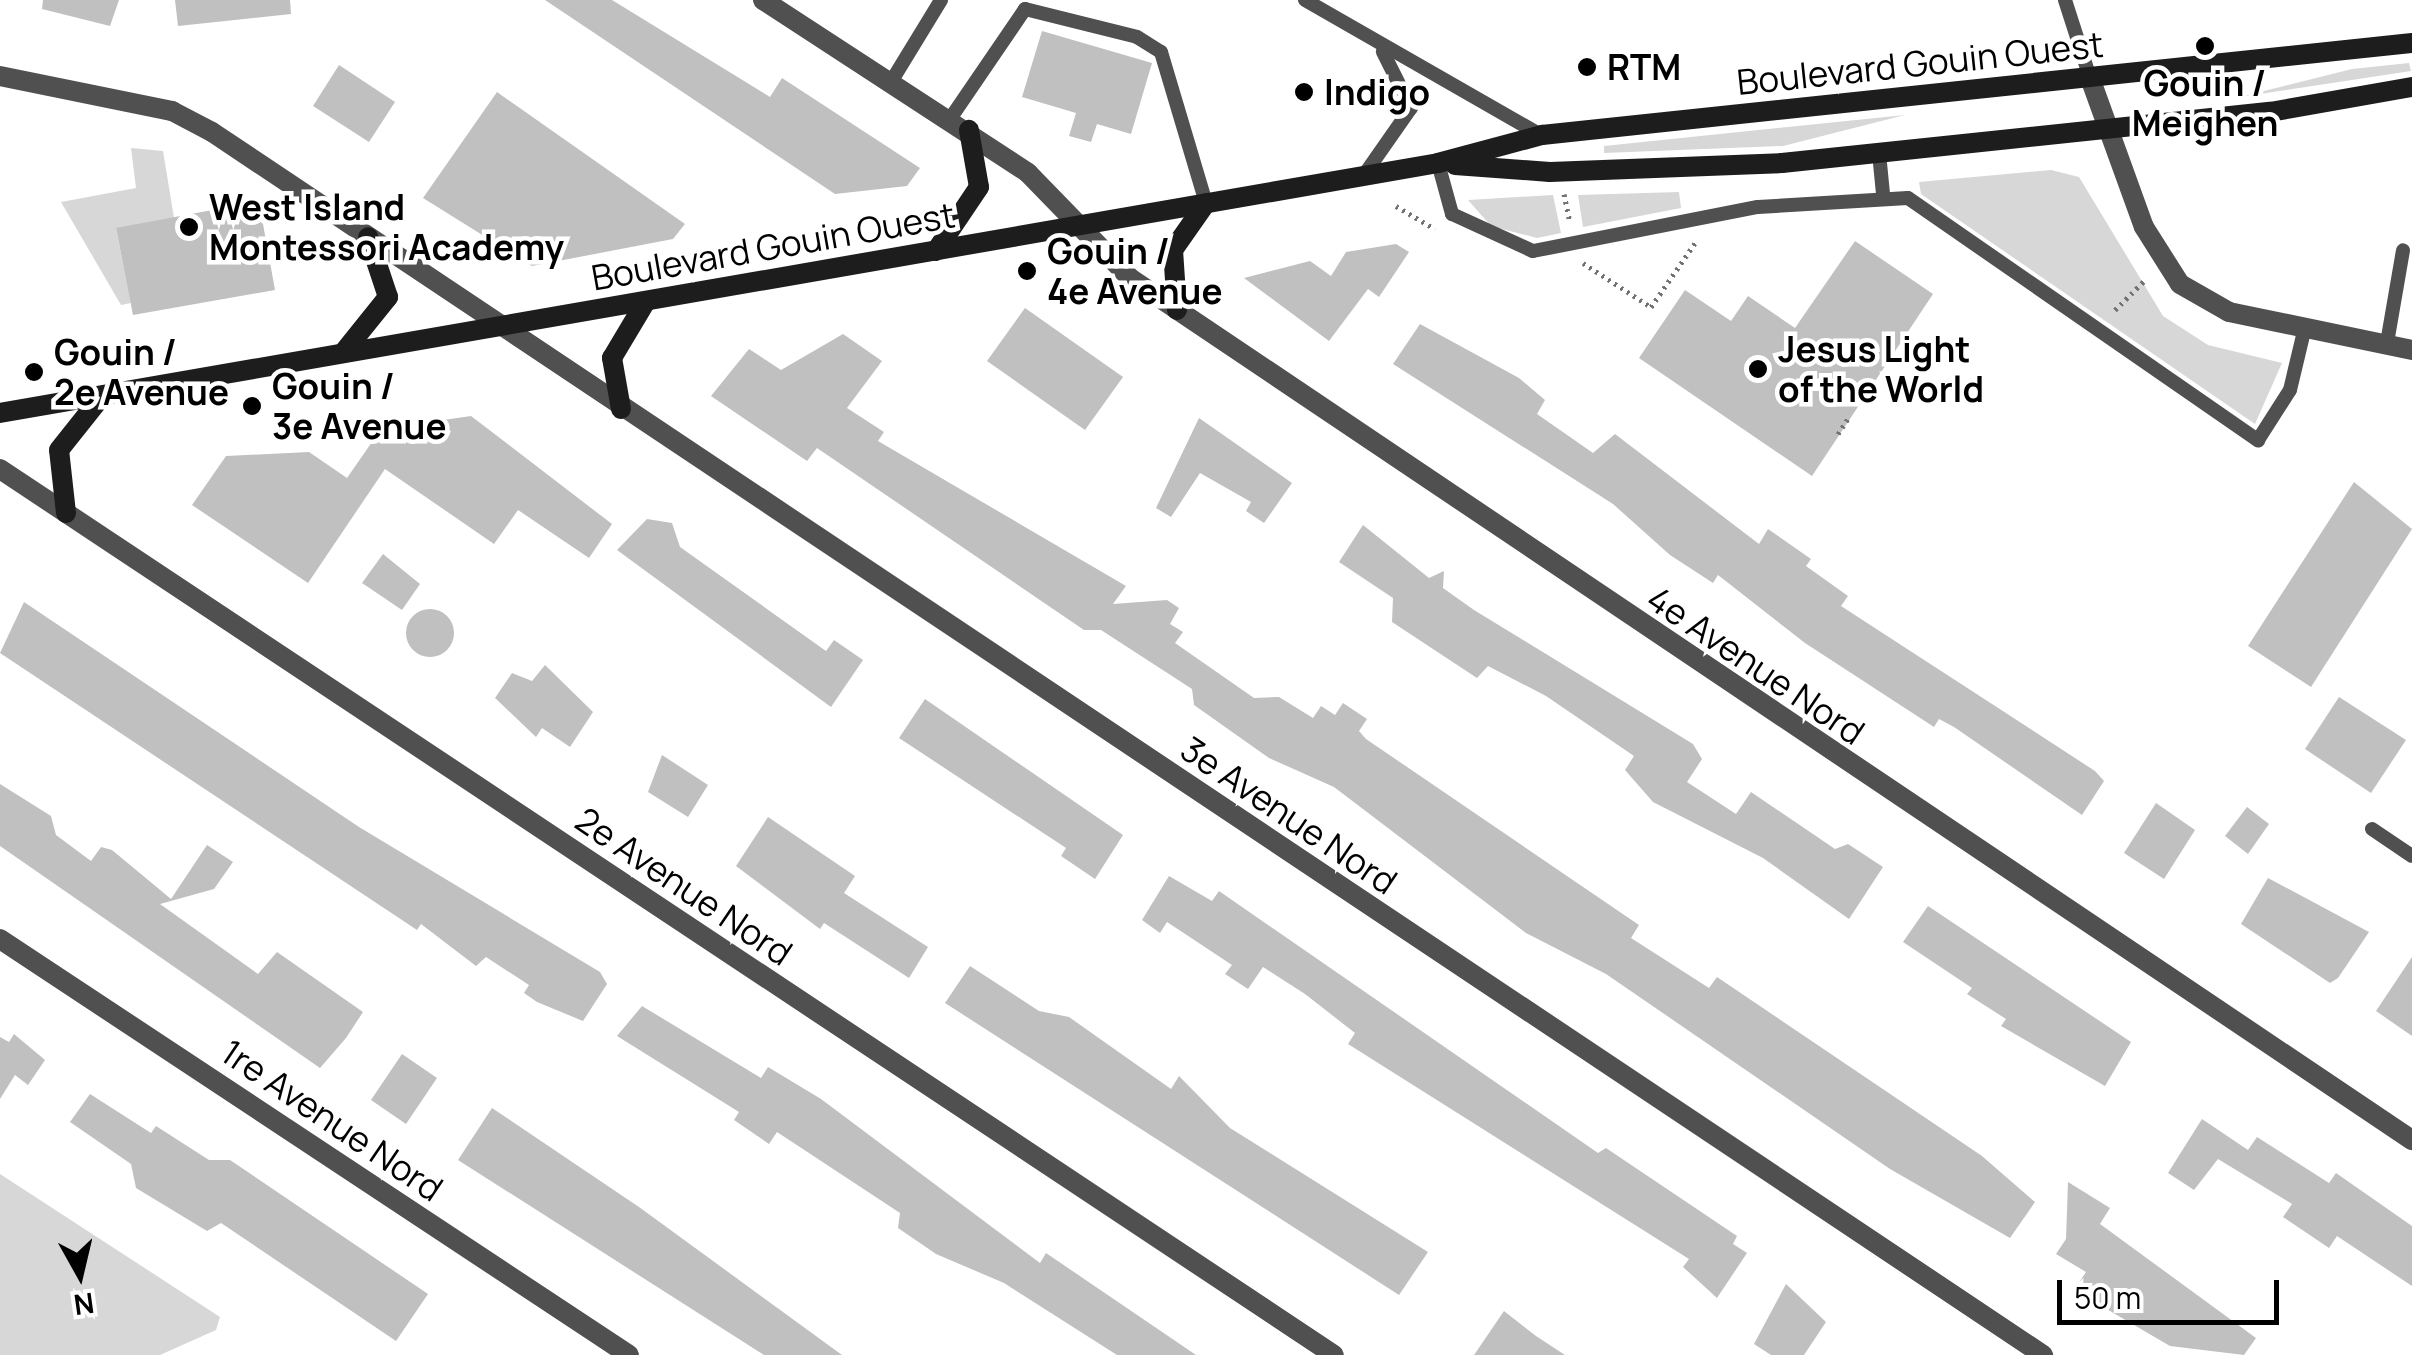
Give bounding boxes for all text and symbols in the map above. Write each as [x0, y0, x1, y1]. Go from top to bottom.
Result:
street label: Boulevard Gouin Ouest [1735, 23, 2105, 103]
marker: Gouin / Meighen [2194, 35, 2216, 57]
place label: RTM [1607, 46, 1681, 88]
marker: RTM [1576, 56, 1598, 78]
place label: Gouin / Meighen [2132, 62, 2278, 144]
place label: Indigo [1324, 71, 1430, 113]
marker: Indigo [1293, 81, 1315, 103]
place label: West Island Montessori Academy [209, 186, 564, 268]
street label: Boulevard Gouin Ouest [588, 193, 958, 299]
marker: West Island Montessori Academy [178, 216, 200, 238]
place label: Gouin / 4e Avenue [1047, 230, 1222, 312]
marker: Gouin / 4e Avenue [1016, 260, 1038, 282]
place label: Jesus Light of the World [1778, 328, 1984, 410]
place label: Gouin / 2e Avenue [54, 331, 229, 413]
marker: Jesus Light of the World [1747, 358, 1769, 380]
marker: Gouin / 2e Avenue [23, 361, 45, 383]
place label: Gouin / 3e Avenue [272, 365, 447, 447]
marker: Gouin / 3e Avenue [241, 395, 263, 417]
street label: 4e Avenue Nord [1640, 577, 1872, 753]
street label: 3e Avenue Nord [1173, 727, 1405, 903]
street label: 2e Avenue Nord [568, 798, 800, 974]
street label: 1re Avenue Nord [213, 1030, 451, 1210]
north arrow [30, 1225, 130, 1325]
scale bar [2062, 1260, 2284, 1322]
text: 50 m [2074, 1277, 2141, 1318]
text: N [72, 1284, 97, 1325]

